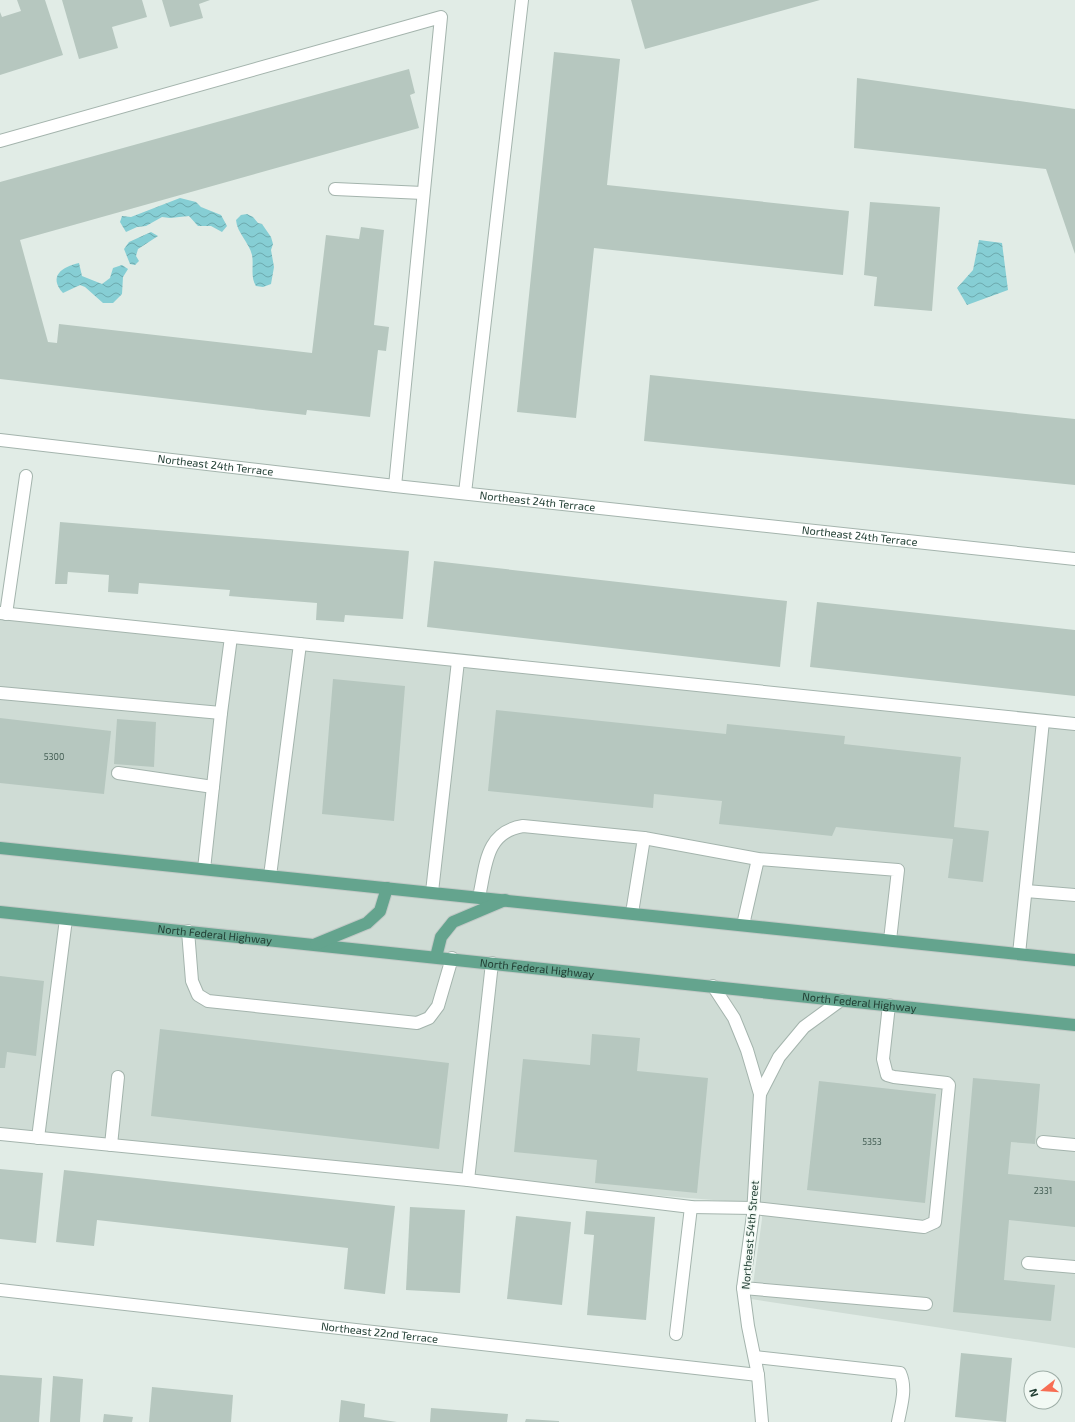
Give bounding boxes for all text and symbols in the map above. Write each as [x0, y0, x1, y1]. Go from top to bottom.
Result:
street label: Northeast 24th Terrace [157, 451, 274, 478]
street label: Northeast 24th Terrace [479, 488, 596, 513]
street label: Northeast 24th Terrace [801, 523, 918, 548]
house number: 5300 [44, 751, 64, 762]
street label: North Federal Highway [157, 922, 273, 947]
street label: North Federal Highway [479, 955, 595, 980]
street label: North Federal Highway [802, 989, 917, 1014]
house number: 5353 [862, 1136, 882, 1147]
street label: Northeast 54th Street [738, 1180, 761, 1290]
house number: 2331 [1034, 1185, 1052, 1196]
street label: Northeast 22nd Terrace [320, 1319, 439, 1345]
north arrow [1023, 1370, 1063, 1410]
text: N [1026, 1387, 1040, 1399]

